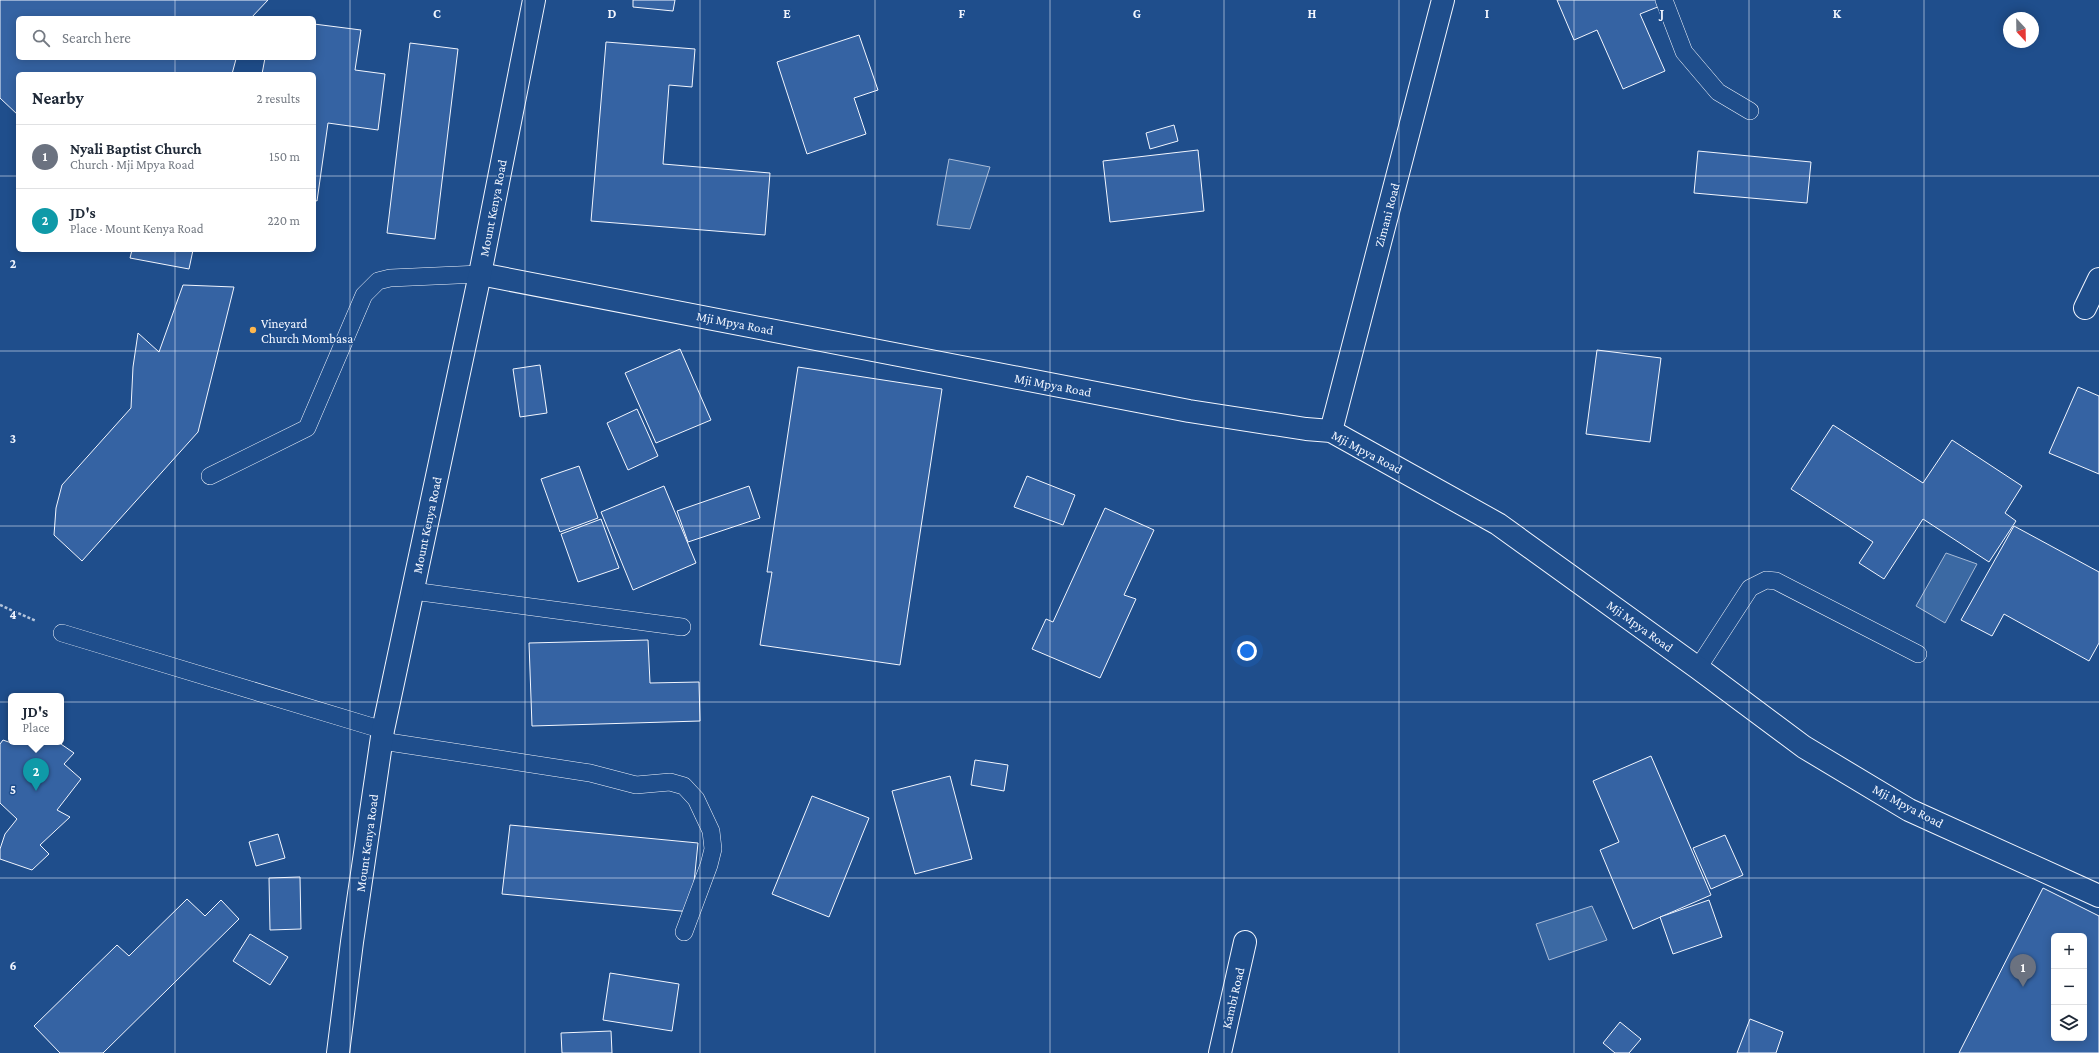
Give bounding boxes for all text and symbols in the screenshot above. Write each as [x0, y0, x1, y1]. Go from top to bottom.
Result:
text: C [433, 6, 441, 21]
text: D [608, 6, 617, 21]
text: E [783, 6, 791, 21]
text: F [959, 6, 966, 21]
text: G [1133, 6, 1141, 21]
text: H [1308, 6, 1317, 21]
text: I [1485, 6, 1489, 21]
text: J [1658, 6, 1664, 21]
text: K [1833, 6, 1842, 21]
north arrow [2003, 12, 2039, 48]
search box [16, 16, 316, 60]
icon: search [30, 27, 52, 49]
text: Search here [62, 30, 131, 46]
text: Nearby [32, 89, 84, 108]
text: 2 results [257, 91, 300, 106]
text: Nyali Baptist Church [70, 141, 202, 157]
text: 1 [43, 149, 47, 164]
text: 150 m [269, 149, 300, 164]
text: Church · Mji Mpya Road [70, 157, 194, 172]
street label: Mount Kenya Road [476, 158, 510, 258]
street label: Zimani Road [1371, 181, 1403, 249]
text: JD's [70, 205, 96, 221]
text: 2 [42, 213, 48, 228]
text: 220 m [267, 213, 300, 228]
text: Place · Mount Kenya Road [70, 221, 204, 236]
text: 2 [10, 256, 17, 271]
street label: Mji Mpya Road [695, 308, 775, 339]
place label: Vineyard Church Mombasa [261, 316, 353, 346]
marker: Vineyard Church Mombasa [248, 325, 258, 335]
street label: Mji Mpya Road [1013, 370, 1093, 401]
street label: Mji Mpya Road [1329, 427, 1405, 478]
text: 3 [10, 431, 16, 446]
street label: Mount Kenya Road [409, 475, 445, 575]
street label: Mji Mpya Road [1603, 597, 1676, 656]
text: 4 [9, 607, 17, 622]
your location [1237, 641, 1257, 661]
popup [8, 693, 64, 745]
text: JD's [22, 704, 48, 720]
text: Place [22, 720, 50, 735]
pin: 2 [23, 758, 49, 791]
street label: Mji Mpya Road [1870, 781, 1946, 832]
text: 5 [10, 782, 16, 797]
street label: Mount Kenya Road [353, 793, 381, 893]
map controls [2051, 933, 2087, 1041]
button: + [2051, 933, 2087, 969]
pin: 1 [2010, 954, 2036, 987]
text: 6 [9, 958, 17, 973]
street label: Kambi Road [1219, 966, 1247, 1030]
button: − [2051, 969, 2087, 1005]
button: layers [2051, 1005, 2087, 1041]

